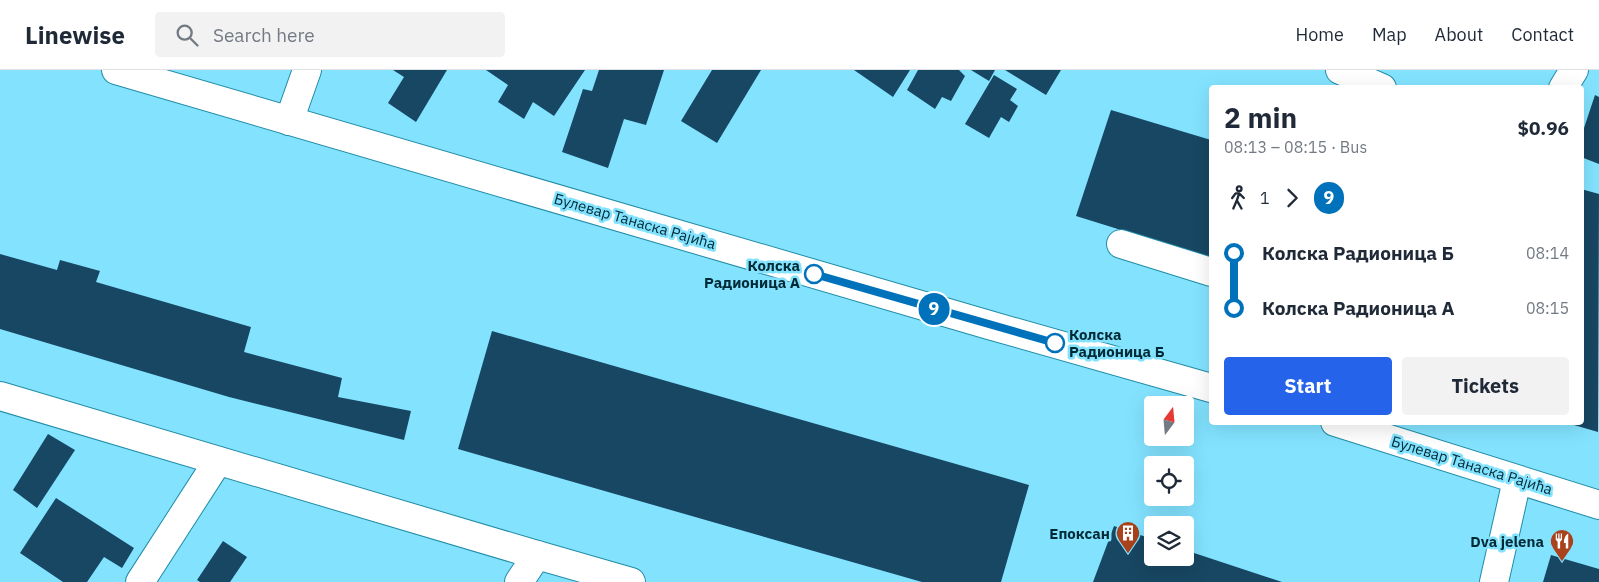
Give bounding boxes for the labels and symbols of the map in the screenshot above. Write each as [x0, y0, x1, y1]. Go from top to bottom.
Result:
street label: Булевар Танаска Рајића [552, 189, 718, 253]
place label: Колска Радионица А [704, 256, 800, 292]
marker: Колска Радионица А [804, 264, 824, 284]
line badge: 9 [918, 293, 950, 325]
place label: Колска Радионица Б [1069, 325, 1165, 361]
marker: Колска Радионица Б [1045, 333, 1065, 353]
north arrow [1144, 396, 1194, 446]
street label: Булевар Танаска Рајића [1389, 431, 1555, 499]
building icon: Епоксан [1115, 520, 1141, 554]
place label: Епоксан [1049, 524, 1110, 543]
restaurant icon: Dva jelena [1549, 528, 1575, 562]
place label: Dva jelena [1470, 532, 1544, 551]

